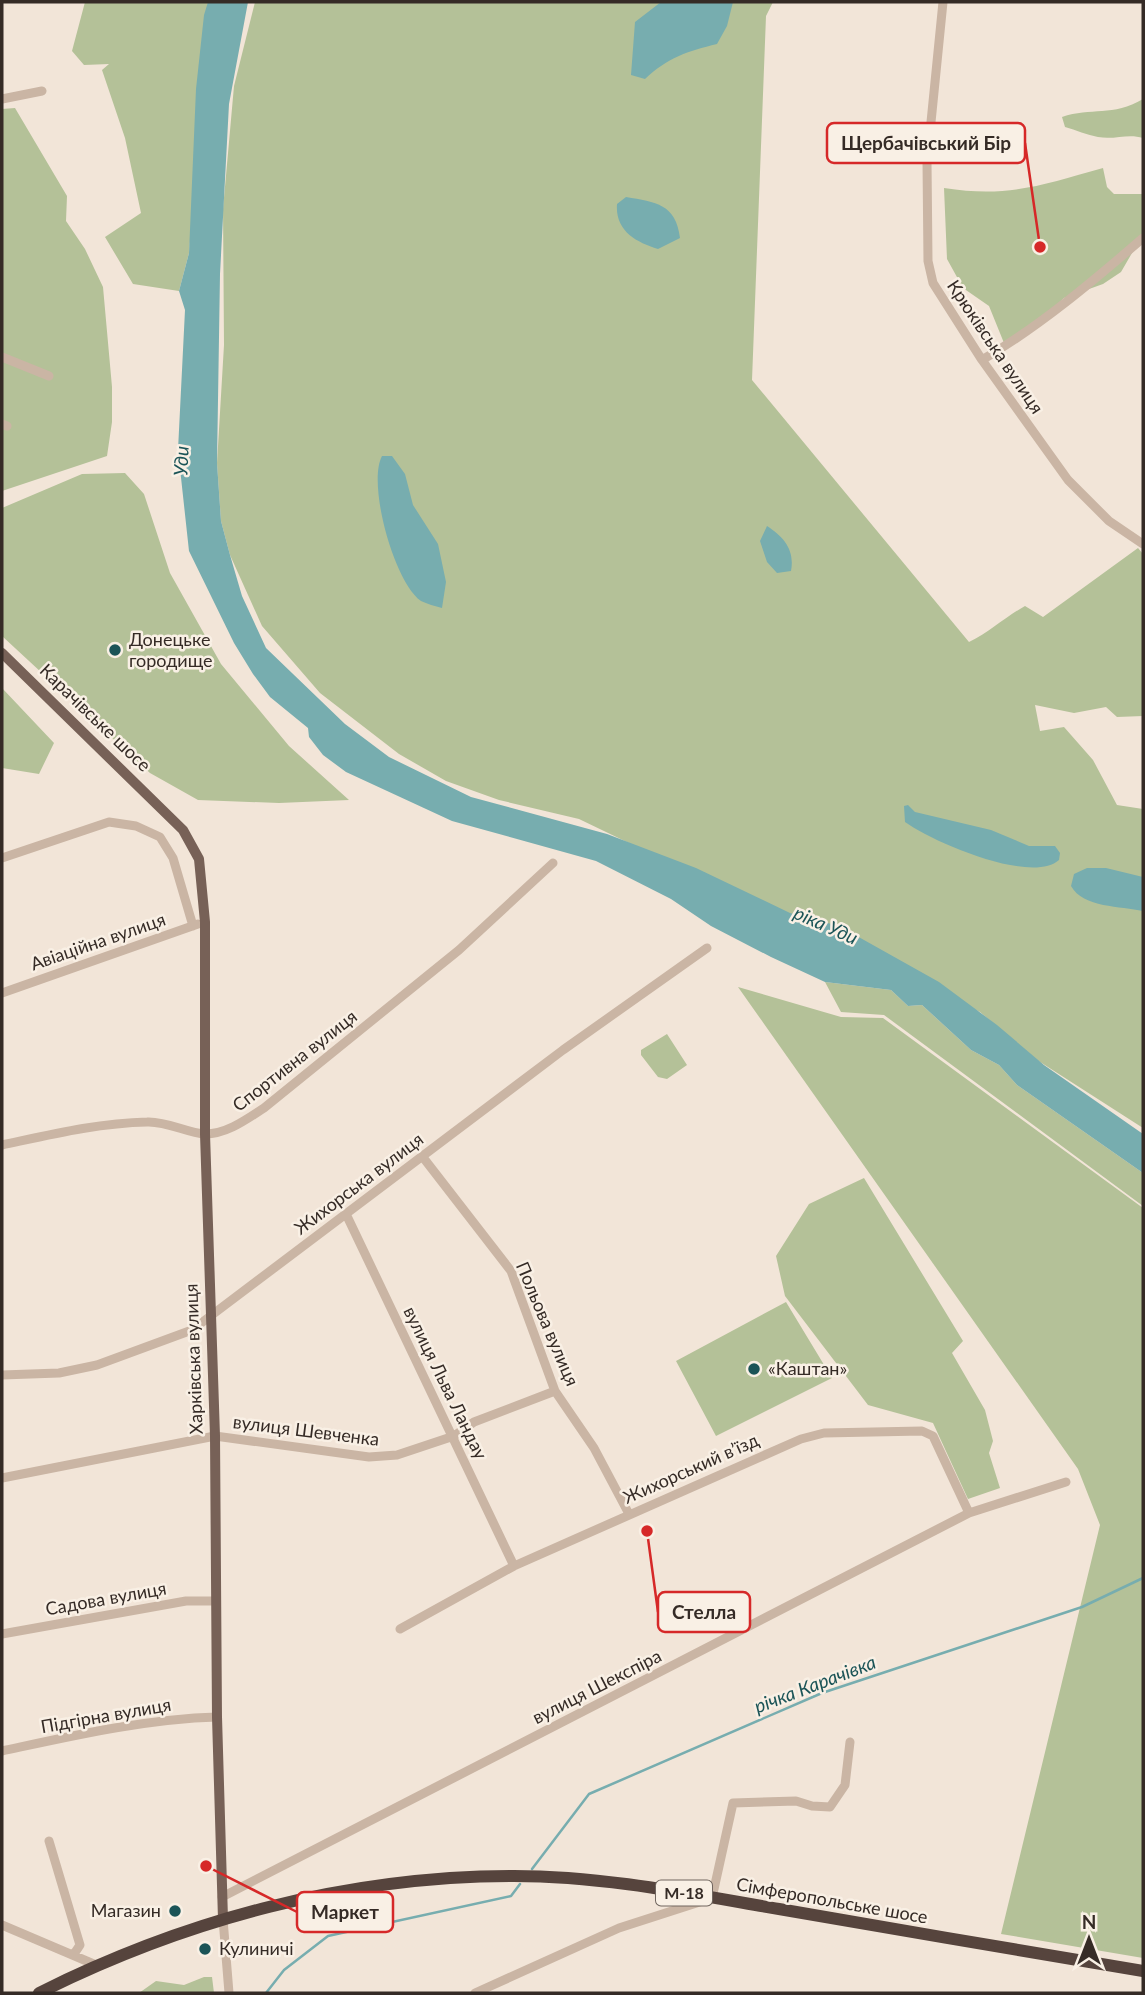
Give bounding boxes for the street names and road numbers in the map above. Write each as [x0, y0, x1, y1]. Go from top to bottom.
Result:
street label: Крюківська вулиця [943, 275, 1049, 417]
street label: Карачівське шосе [36, 659, 156, 776]
street label: Авіаційна вулиця [27, 908, 168, 974]
street label: Спортивна вулиця [228, 1005, 361, 1116]
street label: Жихорська вулиця [290, 1128, 427, 1239]
street label: Польова вулиця [512, 1258, 584, 1389]
street label: Харківська вулиця [179, 1283, 207, 1435]
street label: вулиця Льва Ландау [399, 1302, 493, 1463]
street label: вулиця Шевченка [232, 1410, 380, 1450]
street label: Жихорський в’їзд [619, 1428, 762, 1508]
street label: Садова вулиця [44, 1577, 168, 1619]
street label: вулиця Шекспіра [528, 1644, 665, 1728]
street label: Підгірна вулиця [39, 1693, 173, 1737]
street label: Сімферопольське шосе [735, 1872, 930, 1928]
road number: М-18 [656, 1881, 712, 1906]

